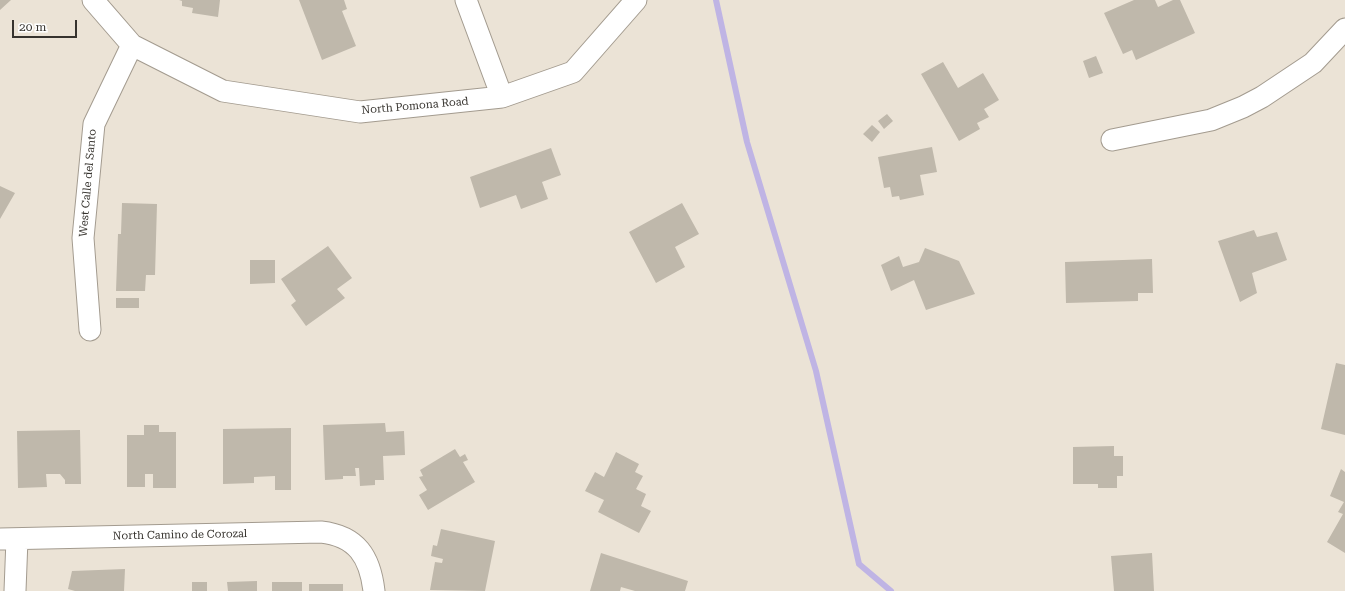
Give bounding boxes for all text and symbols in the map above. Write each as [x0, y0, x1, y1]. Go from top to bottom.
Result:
scale bar [14, 12, 79, 38]
text: 20 m [19, 20, 46, 34]
street label: North Pomona Road [361, 95, 469, 117]
street label: West Calle del Santo [77, 129, 99, 237]
street label: North Camino de Corozal [113, 527, 247, 543]

